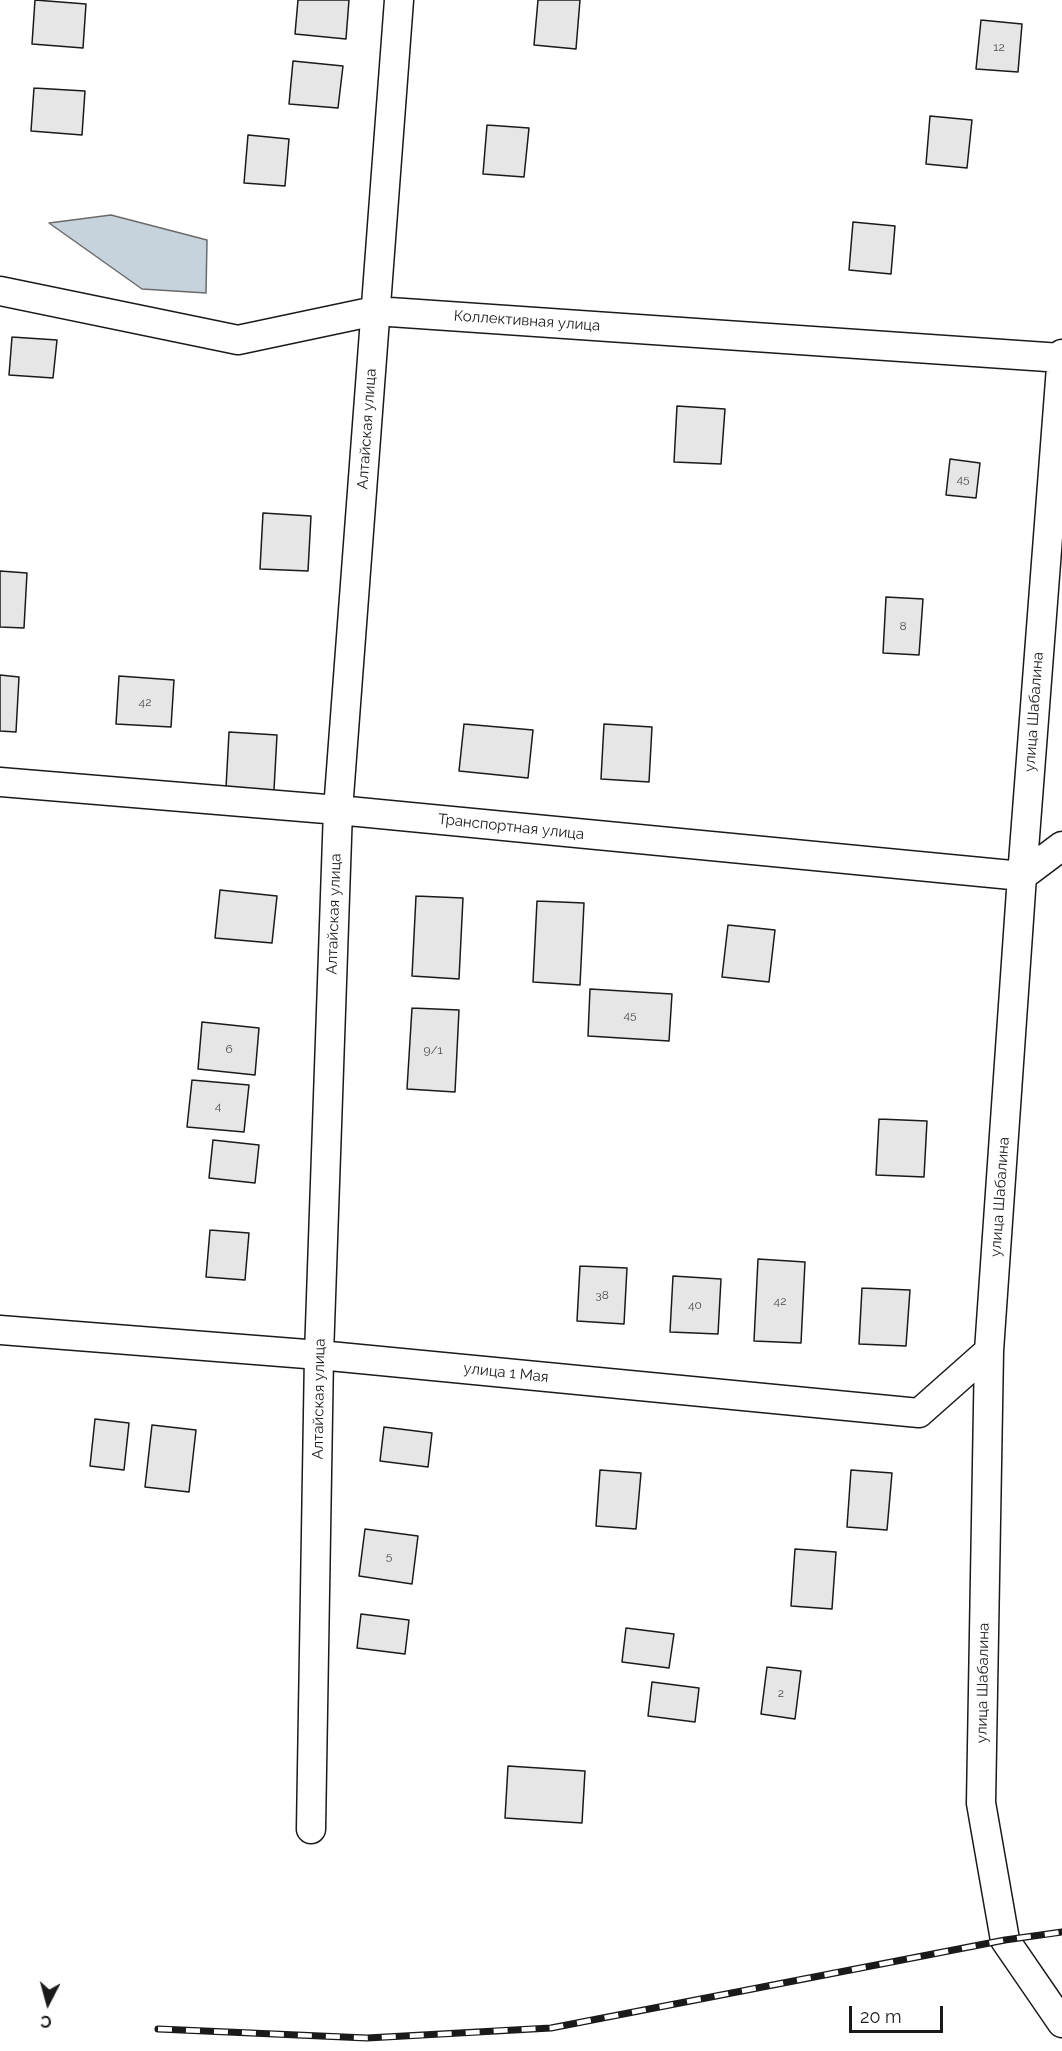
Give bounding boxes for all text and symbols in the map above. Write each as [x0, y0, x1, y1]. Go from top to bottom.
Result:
house number: 12 [993, 40, 1005, 54]
street label: Коллективная улица [453, 307, 601, 335]
street label: Алтайская улица [354, 368, 380, 490]
house number: 45 [956, 472, 970, 486]
house number: 8 [899, 619, 907, 633]
street label: улица Шабалина [1021, 651, 1047, 773]
house number: 42 [139, 695, 151, 709]
street label: Транспортная улица [437, 810, 585, 844]
street label: Алтайская улица [323, 853, 345, 975]
house number: 45 [623, 1008, 637, 1022]
house number: 6 [225, 1042, 233, 1056]
house number: 9/1 [423, 1043, 443, 1057]
house number: 4 [215, 1099, 221, 1113]
street label: улица Шабалина [987, 1136, 1013, 1258]
house number: 38 [595, 1288, 609, 1302]
house number: 42 [774, 1294, 786, 1308]
house number: 40 [688, 1298, 702, 1312]
street label: Алтайская улица [309, 1338, 329, 1460]
street label: улица 1 Мая [463, 1360, 549, 1386]
house number: 5 [386, 1549, 392, 1563]
street label: улица Шабалина [973, 1623, 993, 1743]
house number: 2 [778, 1686, 784, 1700]
north arrow [18, 1973, 78, 2033]
scale bar [852, 1994, 946, 2032]
text: 20 m [860, 2006, 902, 2027]
text: С [40, 2011, 53, 2031]

